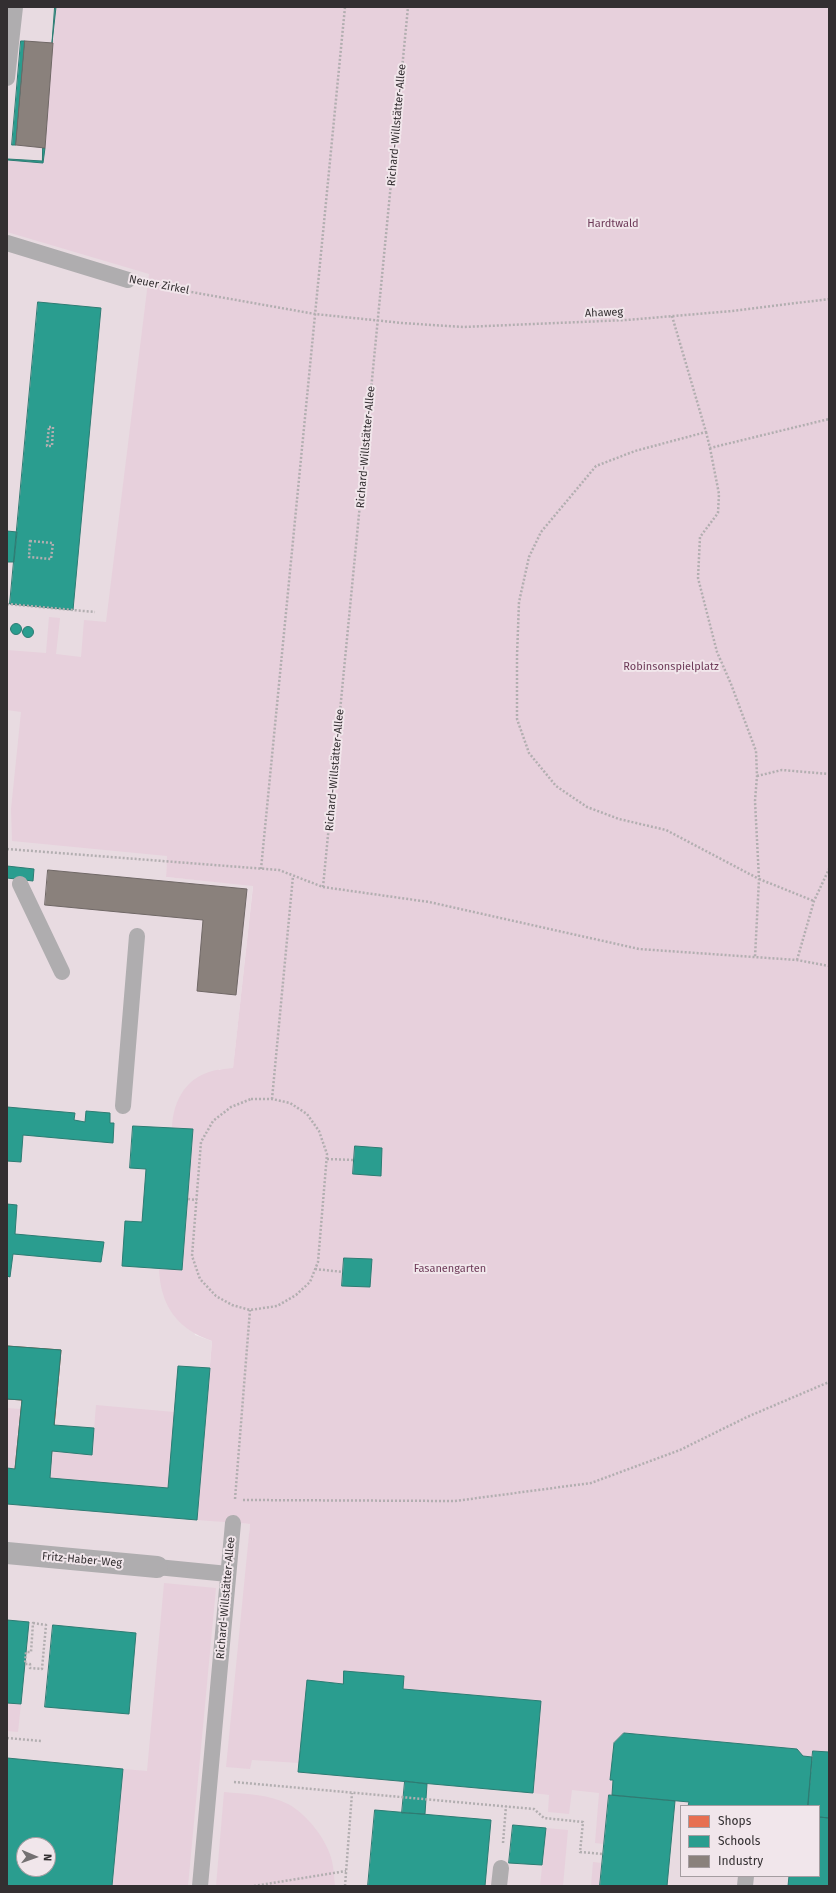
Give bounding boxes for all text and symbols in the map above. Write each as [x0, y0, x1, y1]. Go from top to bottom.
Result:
street label: Richard-Willstätter-Allee [385, 63, 409, 187]
park label: Hardtwald [587, 217, 639, 231]
street label: Neuer Zirkel [128, 273, 190, 297]
street label: Ahaweg [585, 306, 623, 320]
street label: Richard-Willstätter-Allee [354, 385, 378, 509]
park label: Robinsonspielplatz [623, 660, 719, 674]
street label: Richard-Willstätter-Allee [323, 708, 347, 832]
park label: Fasanengarten [414, 1262, 486, 1276]
street label: Richard-Willstätter-Allee [214, 1536, 238, 1660]
street label: Fritz-Haber-Weg [41, 1550, 123, 1570]
legend [680, 1805, 820, 1877]
text: Shops [718, 1814, 751, 1828]
text: Schools [718, 1834, 760, 1848]
north arrow [16, 1837, 56, 1877]
text: N [41, 1854, 54, 1861]
text: Industry [718, 1854, 763, 1868]

